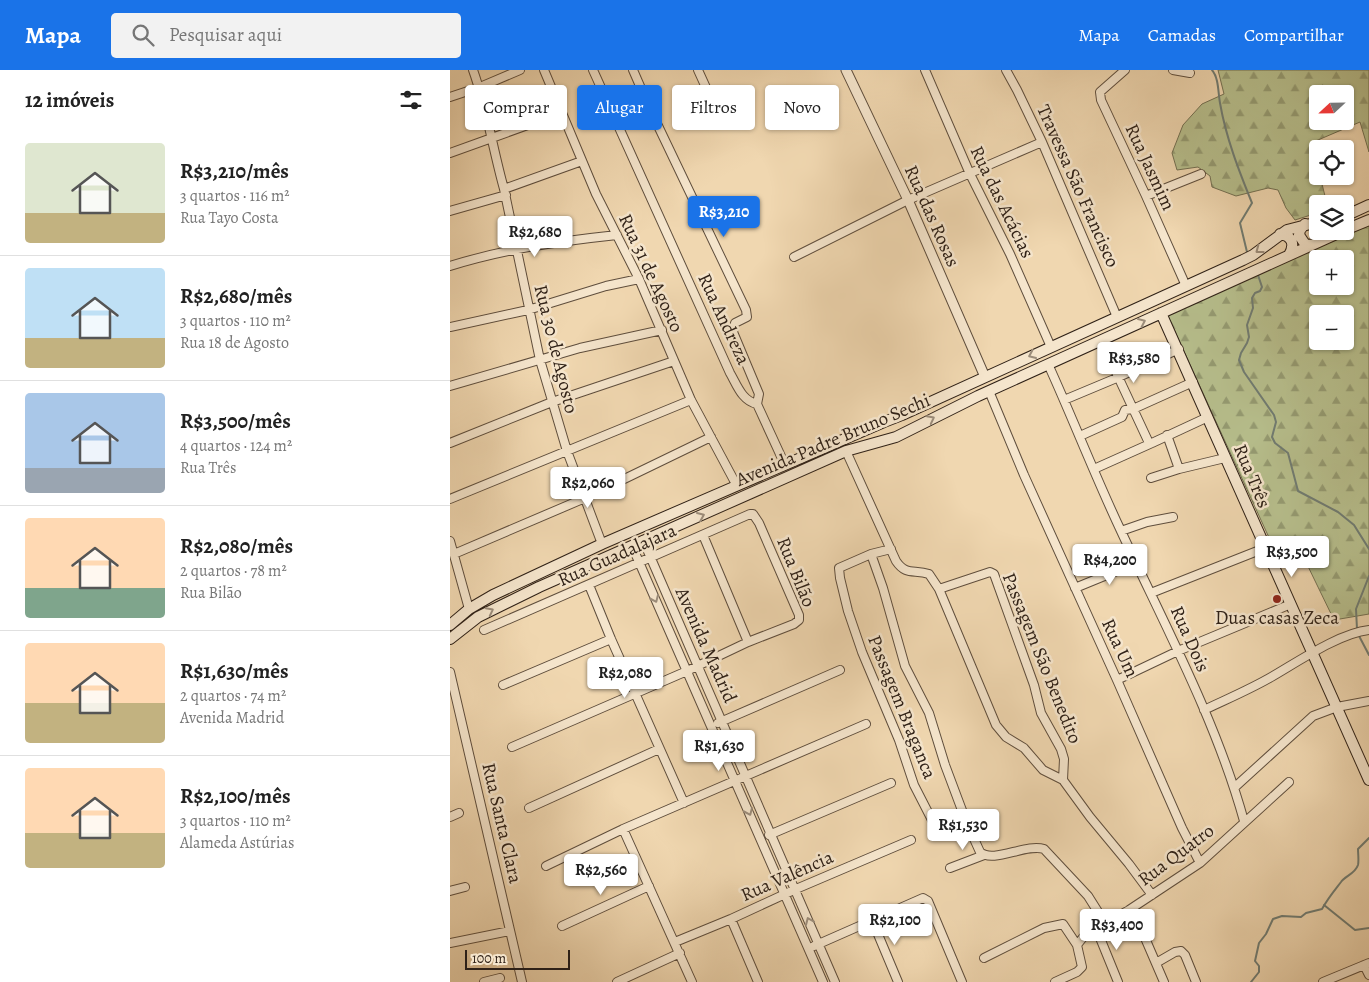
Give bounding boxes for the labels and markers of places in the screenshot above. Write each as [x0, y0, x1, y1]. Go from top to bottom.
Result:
pin: R$3,210 [678, 196, 770, 238]
pin: R$2,680 [489, 216, 581, 258]
pin: R$3,580 [1088, 342, 1180, 384]
pin: R$2,060 [542, 466, 634, 509]
pin: R$3,500 [1246, 536, 1338, 578]
pin: R$4,200 [1064, 544, 1156, 586]
marker: Duas casas Zeca [1271, 593, 1283, 605]
place label: Duas casas Zeca [1215, 605, 1339, 631]
pin: R$2,080 [579, 656, 671, 699]
pin: R$1,630 [673, 730, 765, 772]
pin: R$1,530 [917, 808, 1009, 851]
pin: R$2,560 [555, 854, 647, 896]
pin: R$2,100 [849, 904, 941, 946]
pin: R$3,400 [1071, 908, 1163, 951]

